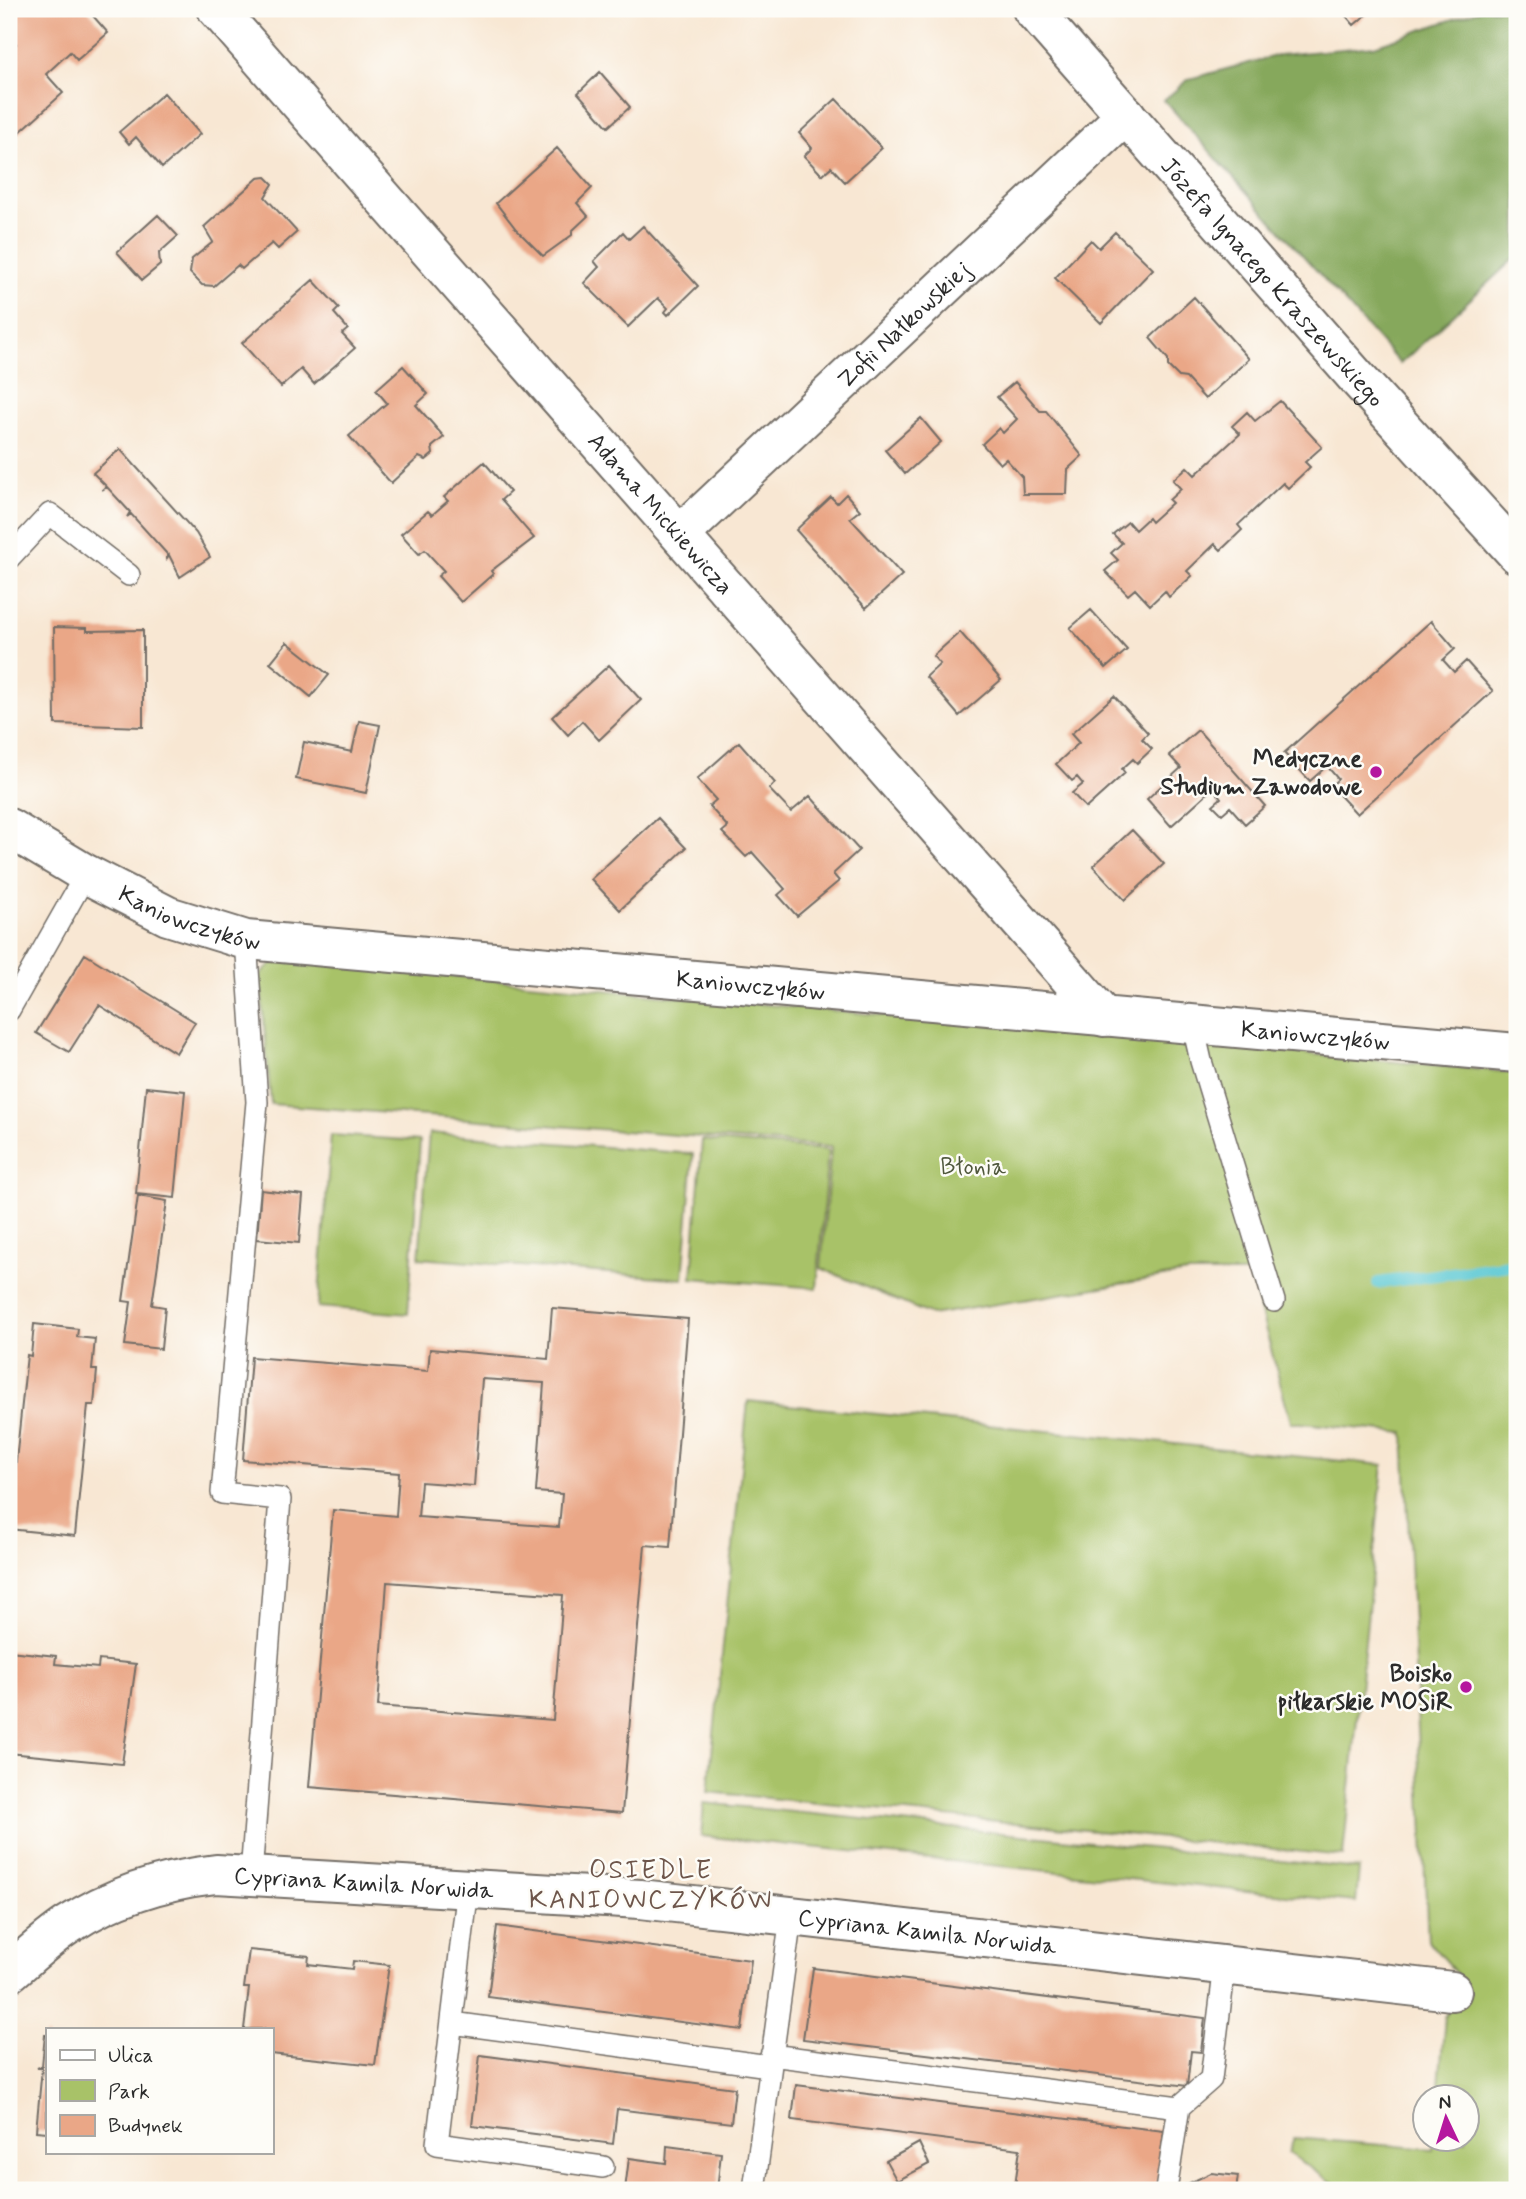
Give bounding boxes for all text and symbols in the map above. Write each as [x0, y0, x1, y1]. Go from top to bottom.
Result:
street label: Józefa Ignacego Kraszewskiego [1153, 151, 1390, 415]
street label: Zofii Nałkowskiej [831, 255, 978, 396]
street label: Adama Mickiewicza [580, 427, 740, 602]
place label: Medyczne Studium Zawodowe [1160, 744, 1363, 803]
marker: Medyczne Studium Zawodowe [1368, 764, 1384, 780]
street label: Kaniowczyków [113, 879, 261, 958]
street label: Kaniowczyków [675, 964, 826, 1008]
street label: Kaniowczyków [1239, 1015, 1391, 1059]
park label: Błonia [940, 1152, 1006, 1183]
place label: Boisko piłkarskie MOSiR [1278, 1659, 1452, 1718]
marker: Boisko piłkarskie MOSiR [1458, 1679, 1474, 1695]
district label: OSIEDLE KANIOWCZYKÓW [529, 1854, 773, 1918]
street label: Cypriana Kamila Norwida [233, 1861, 495, 1907]
street label: Cypriana Kamila Norwida [796, 1903, 1059, 1963]
legend [46, 2028, 273, 2154]
text: Ulica [108, 2042, 153, 2070]
text: Park [108, 2078, 150, 2106]
north arrow [1410, 2084, 1480, 2154]
text: N [1438, 2090, 1452, 2115]
text: Budynek [108, 2112, 183, 2140]

